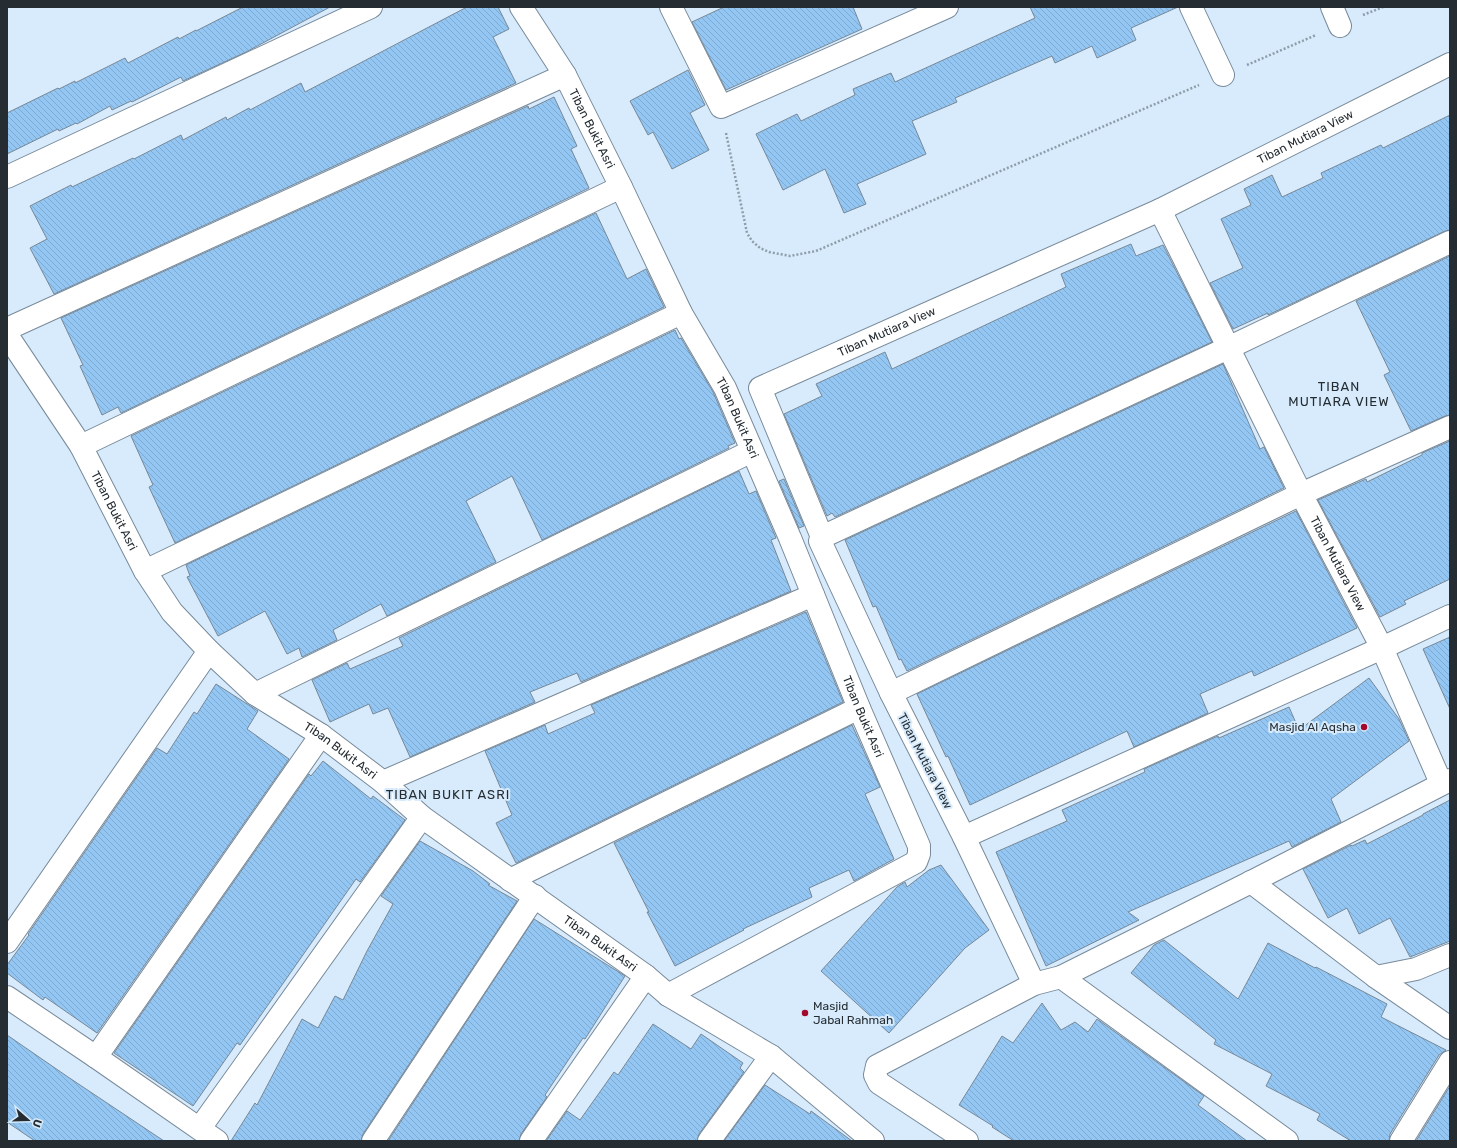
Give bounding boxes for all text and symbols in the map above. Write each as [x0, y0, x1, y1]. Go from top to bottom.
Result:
street label: Tiban Bukit Asri [566, 87, 618, 171]
street label: Tiban Mutiara View [1255, 107, 1356, 167]
street label: Tiban Mutiara View [836, 304, 938, 359]
street label: Tiban Bukit Asri [713, 375, 762, 460]
district label: TIBAN MUTIARA VIEW [1288, 379, 1390, 409]
street label: Tiban Bukit Asri [88, 469, 140, 553]
street label: Tiban Mutiara View [1307, 514, 1369, 614]
street label: Tiban Bukit Asri [840, 674, 887, 759]
street label: Tiban Mutiara View [895, 711, 955, 811]
street label: Tiban Bukit Asri [301, 719, 380, 782]
place label: Masjid Al Aqsha [1269, 720, 1356, 734]
marker: Masjid Al Aqsha [1359, 722, 1369, 732]
district label: TIBAN BUKIT ASRI [386, 787, 510, 802]
street label: Tiban Bukit Asri [561, 913, 640, 974]
place label: Masjid Jabal Rahmah [813, 999, 893, 1027]
marker: Masjid Jabal Rahmah [800, 1008, 810, 1018]
north arrow [8, 1100, 48, 1140]
text: U [29, 1117, 44, 1129]

